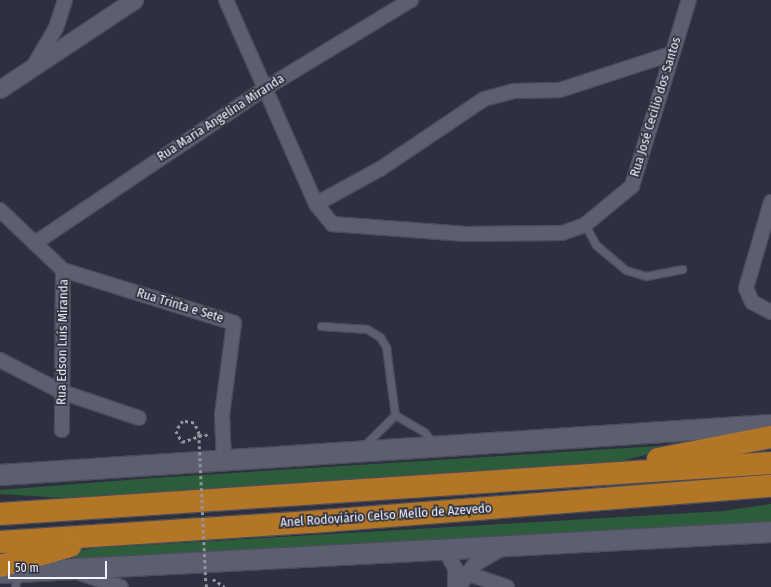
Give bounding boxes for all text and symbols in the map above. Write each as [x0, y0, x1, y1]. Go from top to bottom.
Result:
street label: Rua José Cecílio dos Santos [627, 35, 685, 179]
street label: Rua Maria Angelina Miranda [155, 71, 287, 165]
street label: Rua Edson Luís Miranda [54, 279, 72, 405]
street label: Rua Trinta e Sete [135, 285, 225, 327]
street label: Anel Rodoviário Celso Mello de Azevedo [280, 501, 492, 531]
scale bar [10, 553, 109, 579]
text: 50 m [15, 561, 39, 575]

